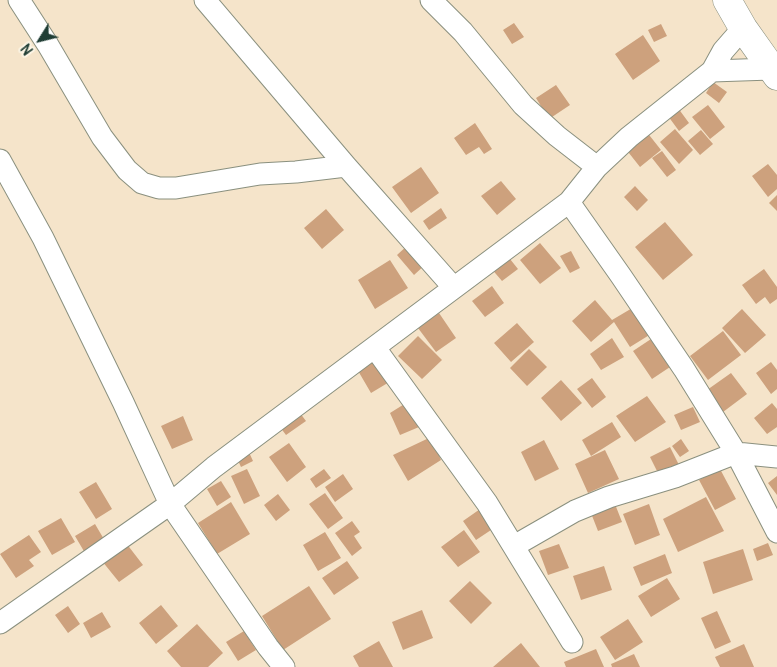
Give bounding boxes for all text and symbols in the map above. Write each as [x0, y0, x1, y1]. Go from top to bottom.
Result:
north arrow [15, 15, 65, 65]
text: N [18, 40, 37, 58]

